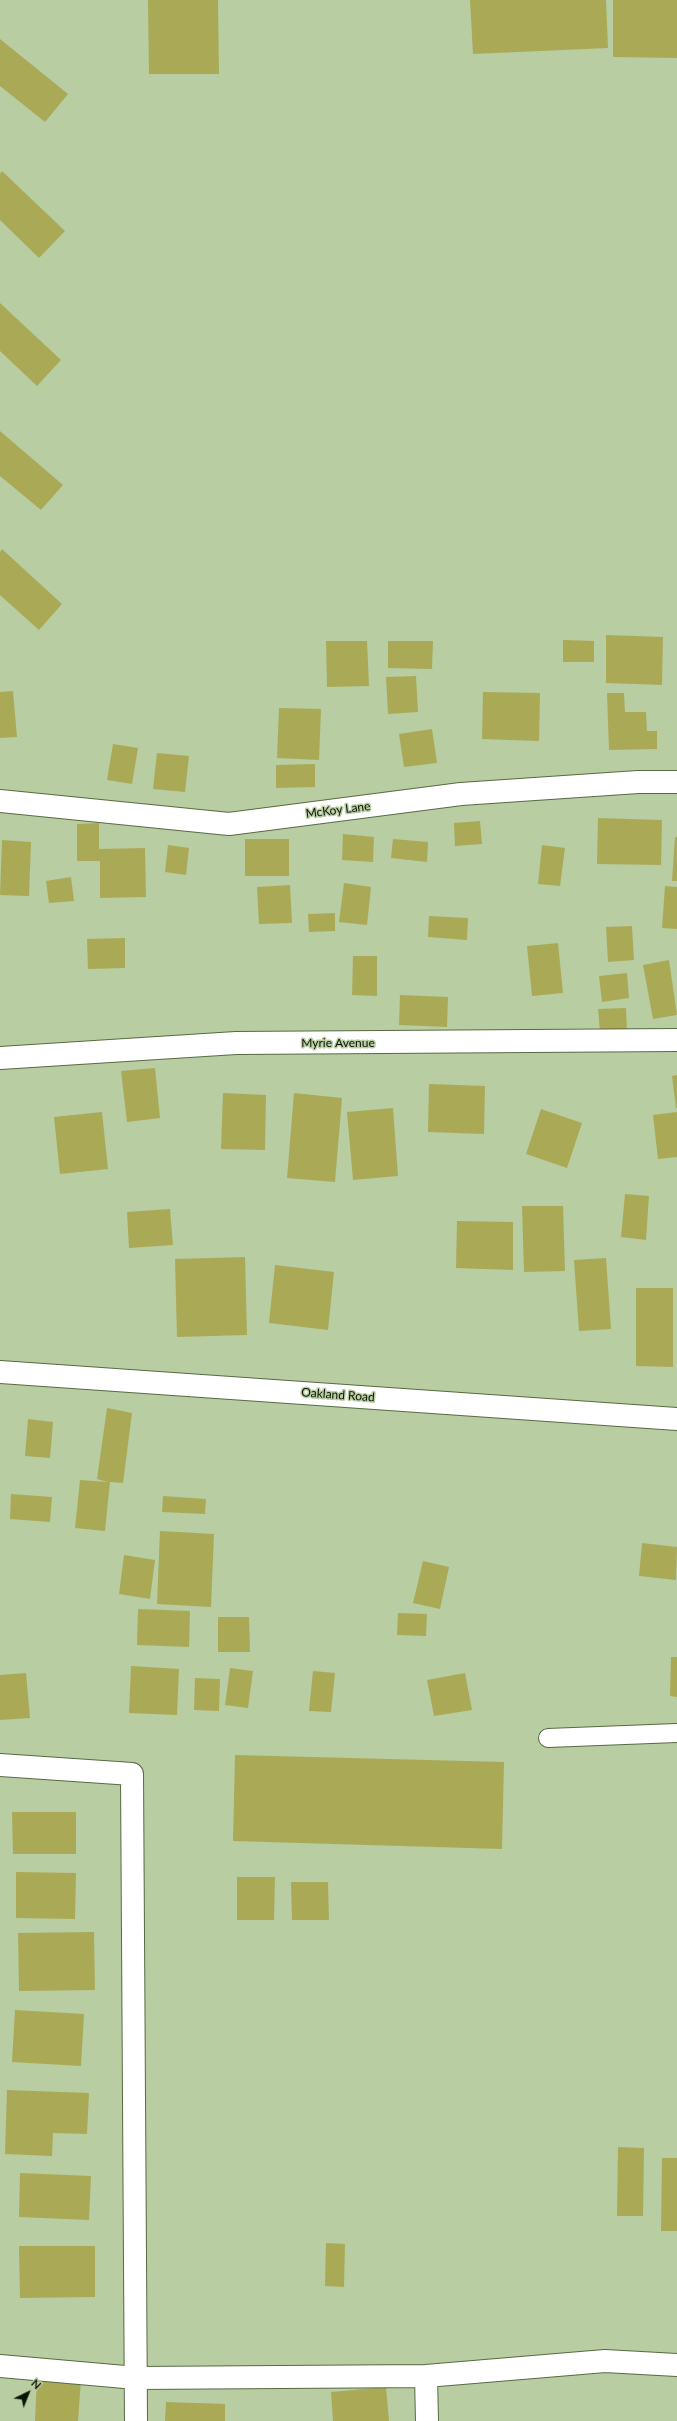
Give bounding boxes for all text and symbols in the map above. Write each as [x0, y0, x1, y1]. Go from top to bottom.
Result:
street label: McKoy Lane [305, 799, 371, 821]
street label: Myrie Avenue [301, 1036, 375, 1050]
street label: Oakland Road [301, 1385, 375, 1405]
north arrow [8, 2373, 48, 2413]
text: N [29, 2376, 44, 2391]

